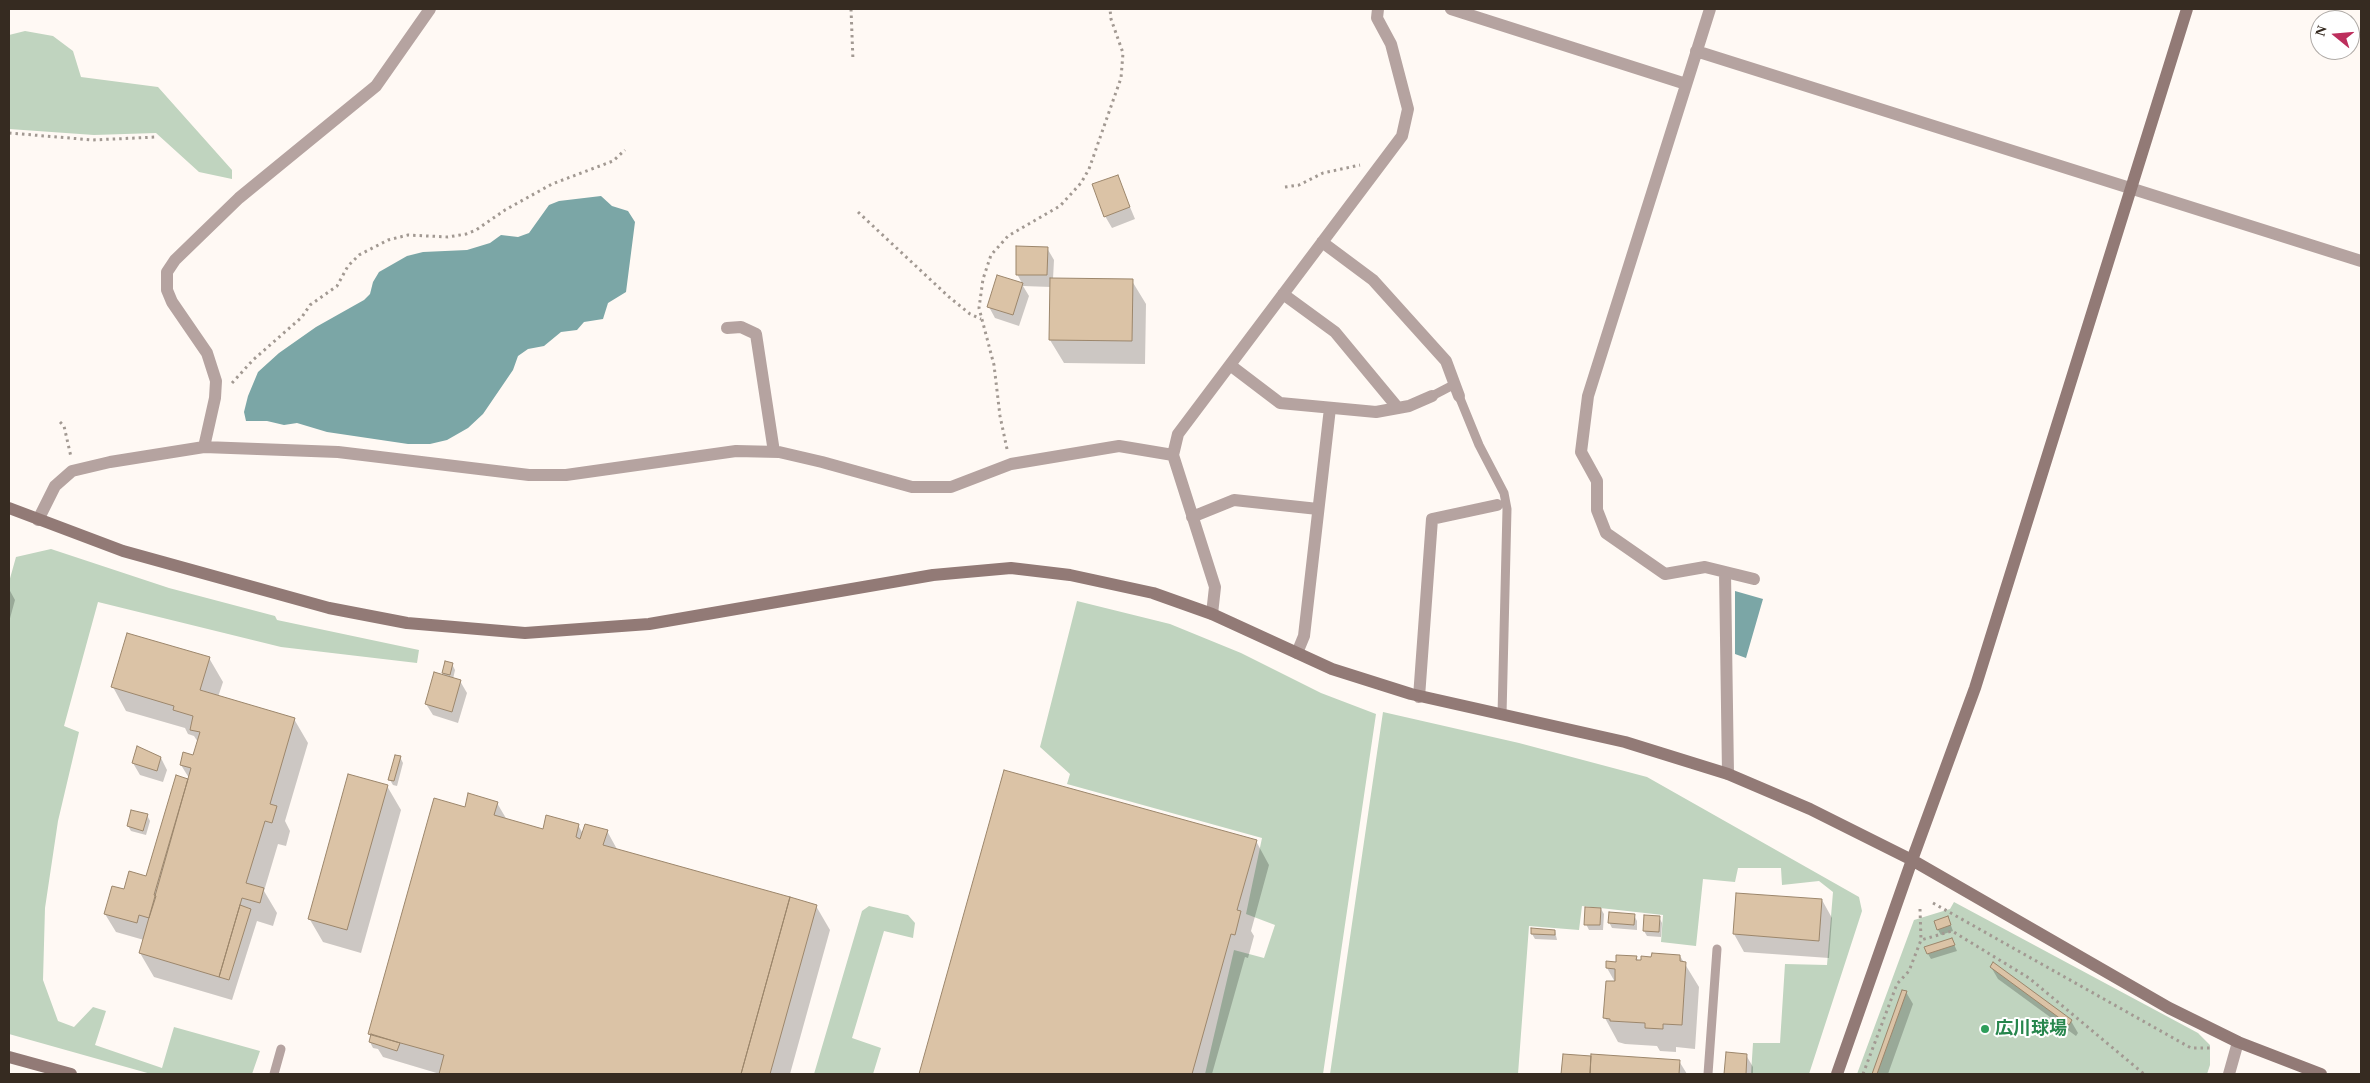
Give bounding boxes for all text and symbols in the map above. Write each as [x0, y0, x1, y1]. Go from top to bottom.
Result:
north arrow [2310, 10, 2360, 60]
text: N [2312, 24, 2330, 38]
place label: 広川球場 [1995, 1018, 2067, 1040]
marker: 広川球場 [1979, 1023, 1991, 1035]

